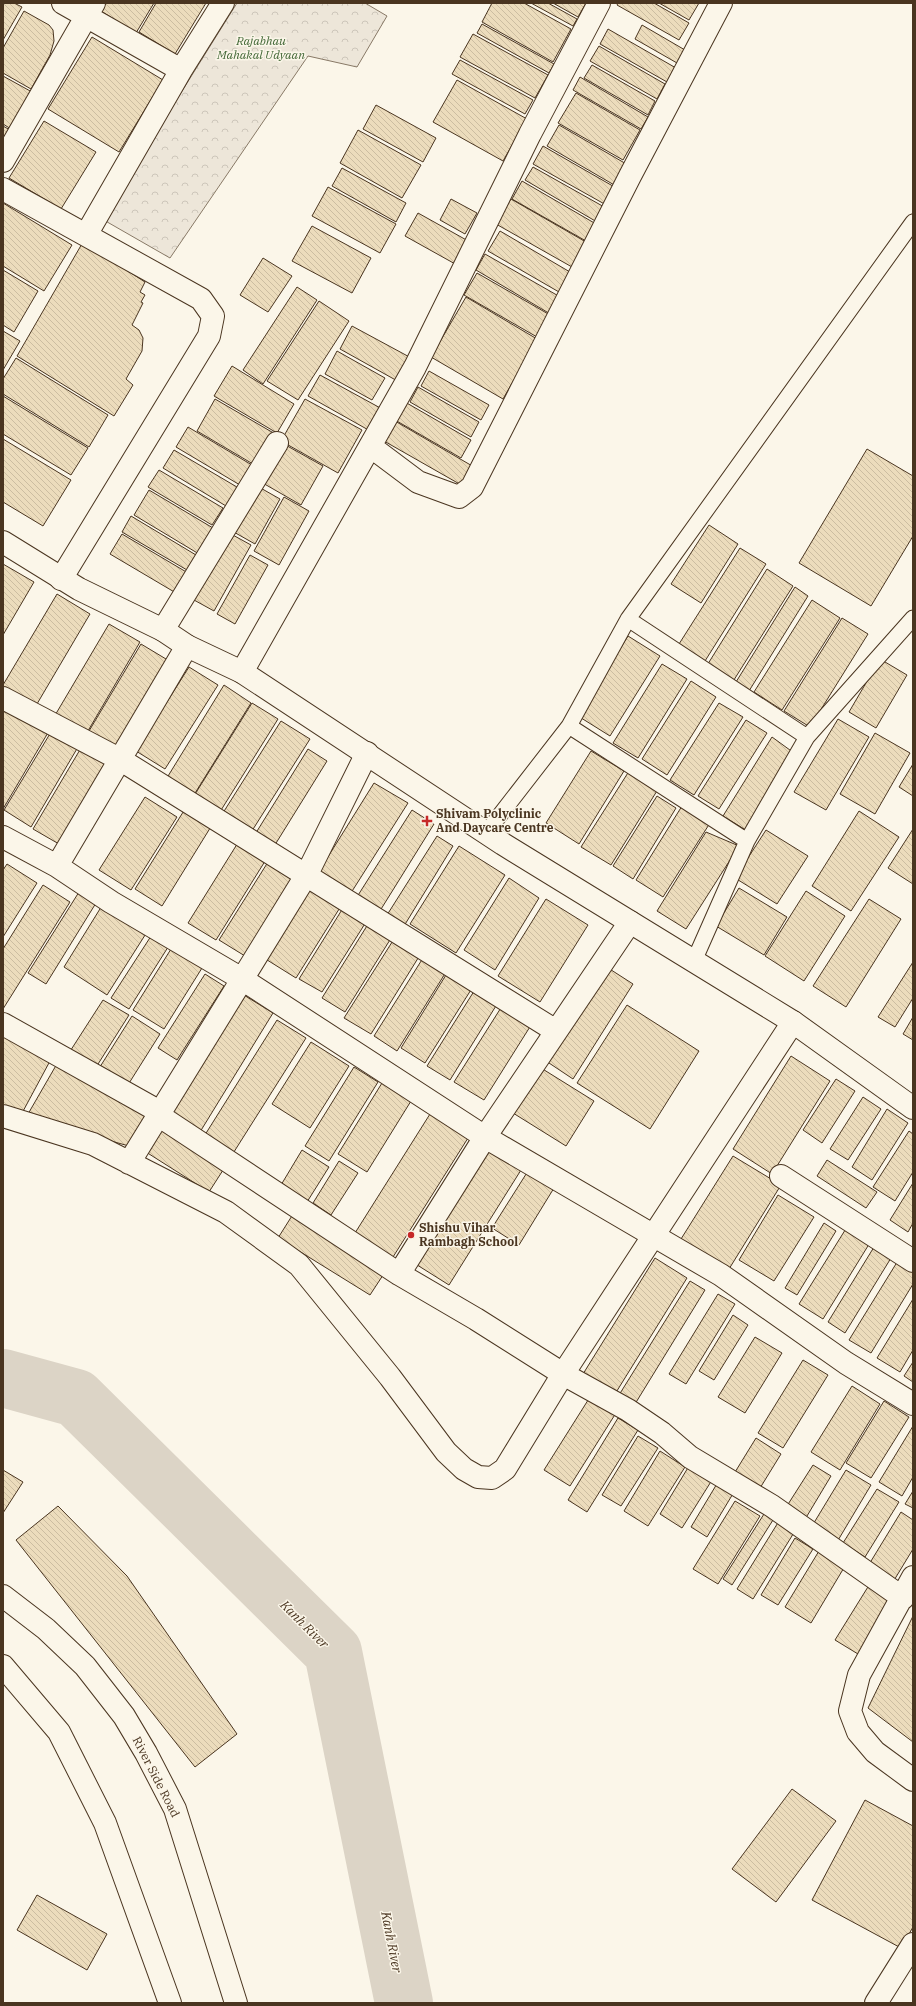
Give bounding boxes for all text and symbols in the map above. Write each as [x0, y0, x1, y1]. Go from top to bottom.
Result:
park label: Rajabhau Mahakal Udyaan [216, 33, 305, 62]
place label: Shivam Polyclinic And Daycare Centre [436, 806, 554, 835]
marker: Shivam Polyclinic And Daycare Centre [421, 815, 433, 827]
place label: Shishu Vihar Rambagh School [419, 1220, 518, 1249]
marker: Shishu Vihar Rambagh School [406, 1230, 416, 1240]
water label: Kanh River [276, 1596, 333, 1652]
street label: River Side Road [130, 1734, 183, 1820]
water label: Kanh River [377, 1909, 406, 1974]

